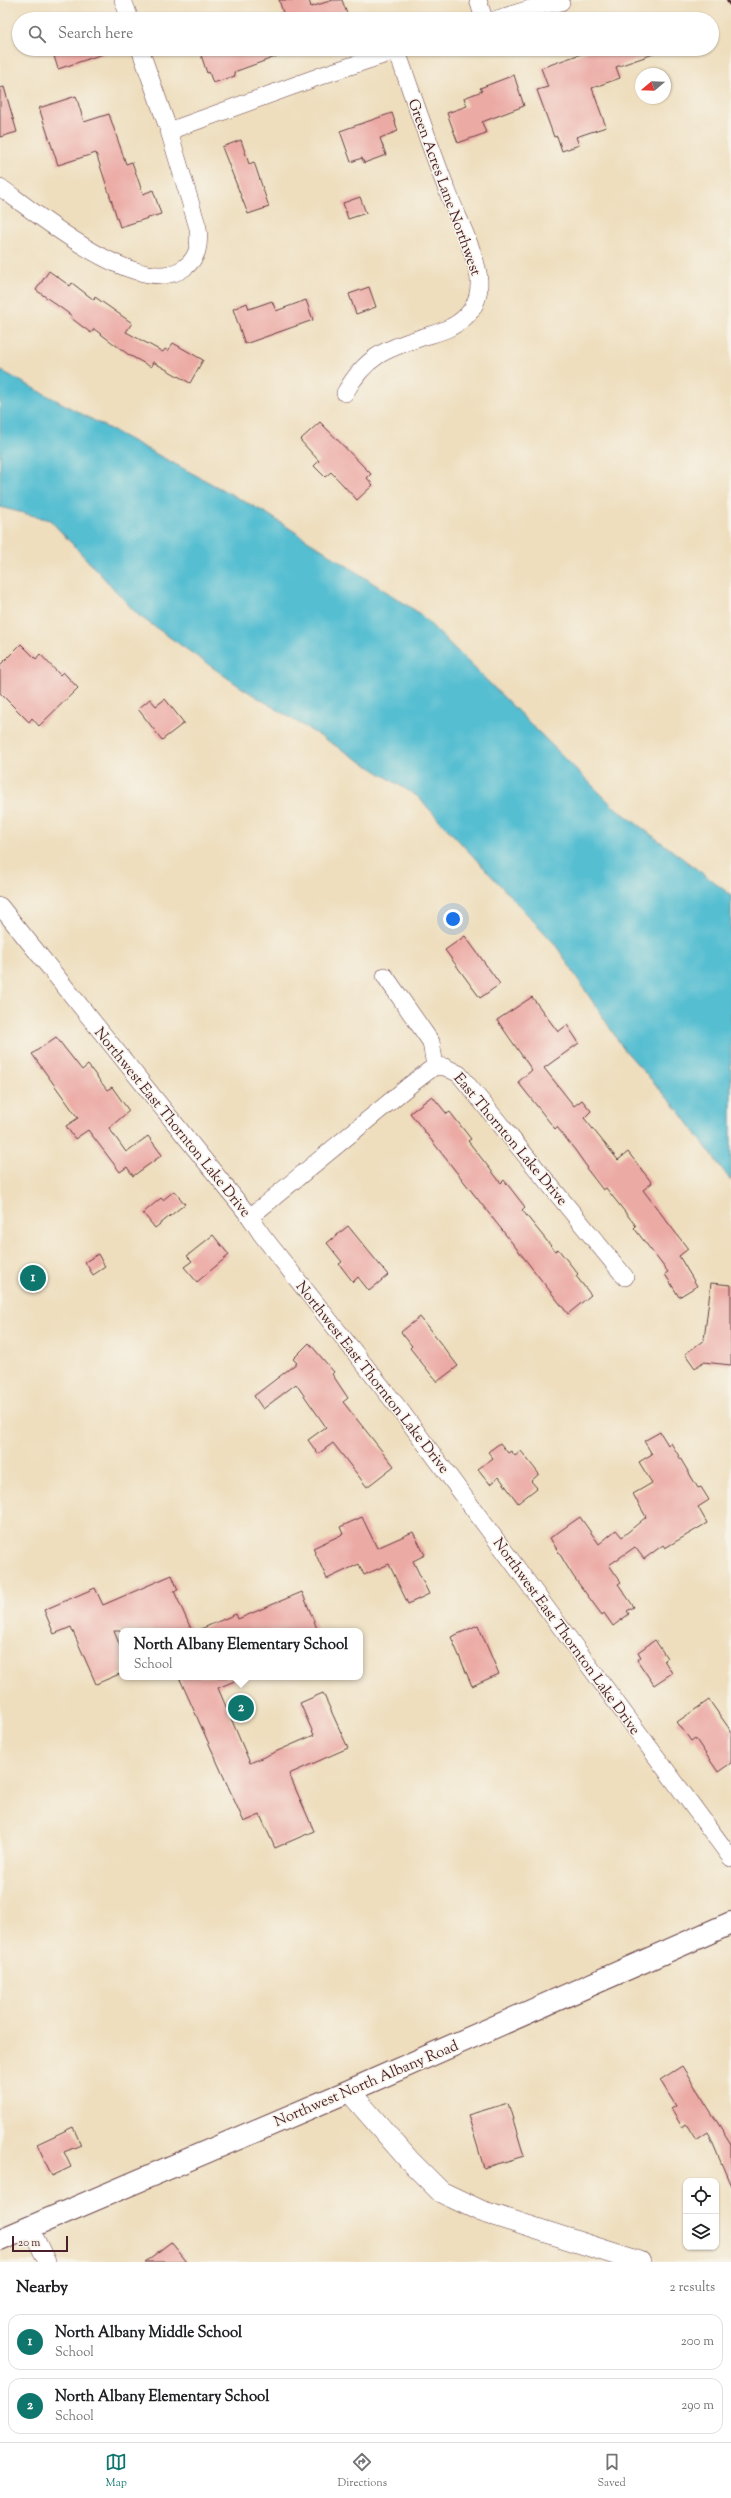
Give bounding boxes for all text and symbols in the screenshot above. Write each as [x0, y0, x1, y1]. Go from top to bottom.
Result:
search box [12, 12, 719, 56]
icon: search [26, 23, 48, 45]
text: Search here [58, 24, 133, 45]
north arrow [635, 68, 671, 104]
street label: Green Acres Lane Northwest [402, 96, 485, 279]
your location [443, 909, 463, 929]
street label: Northwest East Thornton Lake Drive [89, 1024, 255, 1222]
street label: East Thornton Lake Drive [448, 1069, 572, 1211]
pin: 1 [20, 1263, 46, 1293]
street label: Northwest East Thornton Lake Drive [290, 1277, 454, 1478]
street label: Northwest East Thornton Lake Drive [487, 1534, 644, 1740]
popup [119, 1628, 363, 1680]
text: North Albany Elementary School [134, 1635, 348, 1656]
text: School [134, 1656, 173, 1674]
pin: 2 [228, 1693, 254, 1723]
street label: Northwest North Albany Road [271, 2036, 463, 2133]
map controls [683, 2178, 719, 2250]
button: locate [683, 2178, 719, 2214]
button: layers [683, 2214, 719, 2250]
scale bar [12, 2234, 68, 2253]
text: 20 m [18, 2235, 40, 2251]
text: Nearby [16, 2276, 68, 2300]
text: 2 results [670, 2279, 715, 2297]
text: North Albany Middle School [55, 2323, 242, 2344]
text: 1 [28, 2333, 32, 2351]
text: 200 m [681, 2333, 714, 2351]
text: School [55, 2344, 94, 2362]
text: North Albany Elementary School [55, 2387, 269, 2408]
text: 2 [27, 2397, 33, 2415]
text: 290 m [681, 2397, 714, 2415]
text: School [55, 2408, 94, 2426]
tab: Map [105, 2451, 127, 2491]
tab: Directions [338, 2451, 387, 2491]
tab: Saved [598, 2451, 626, 2491]

